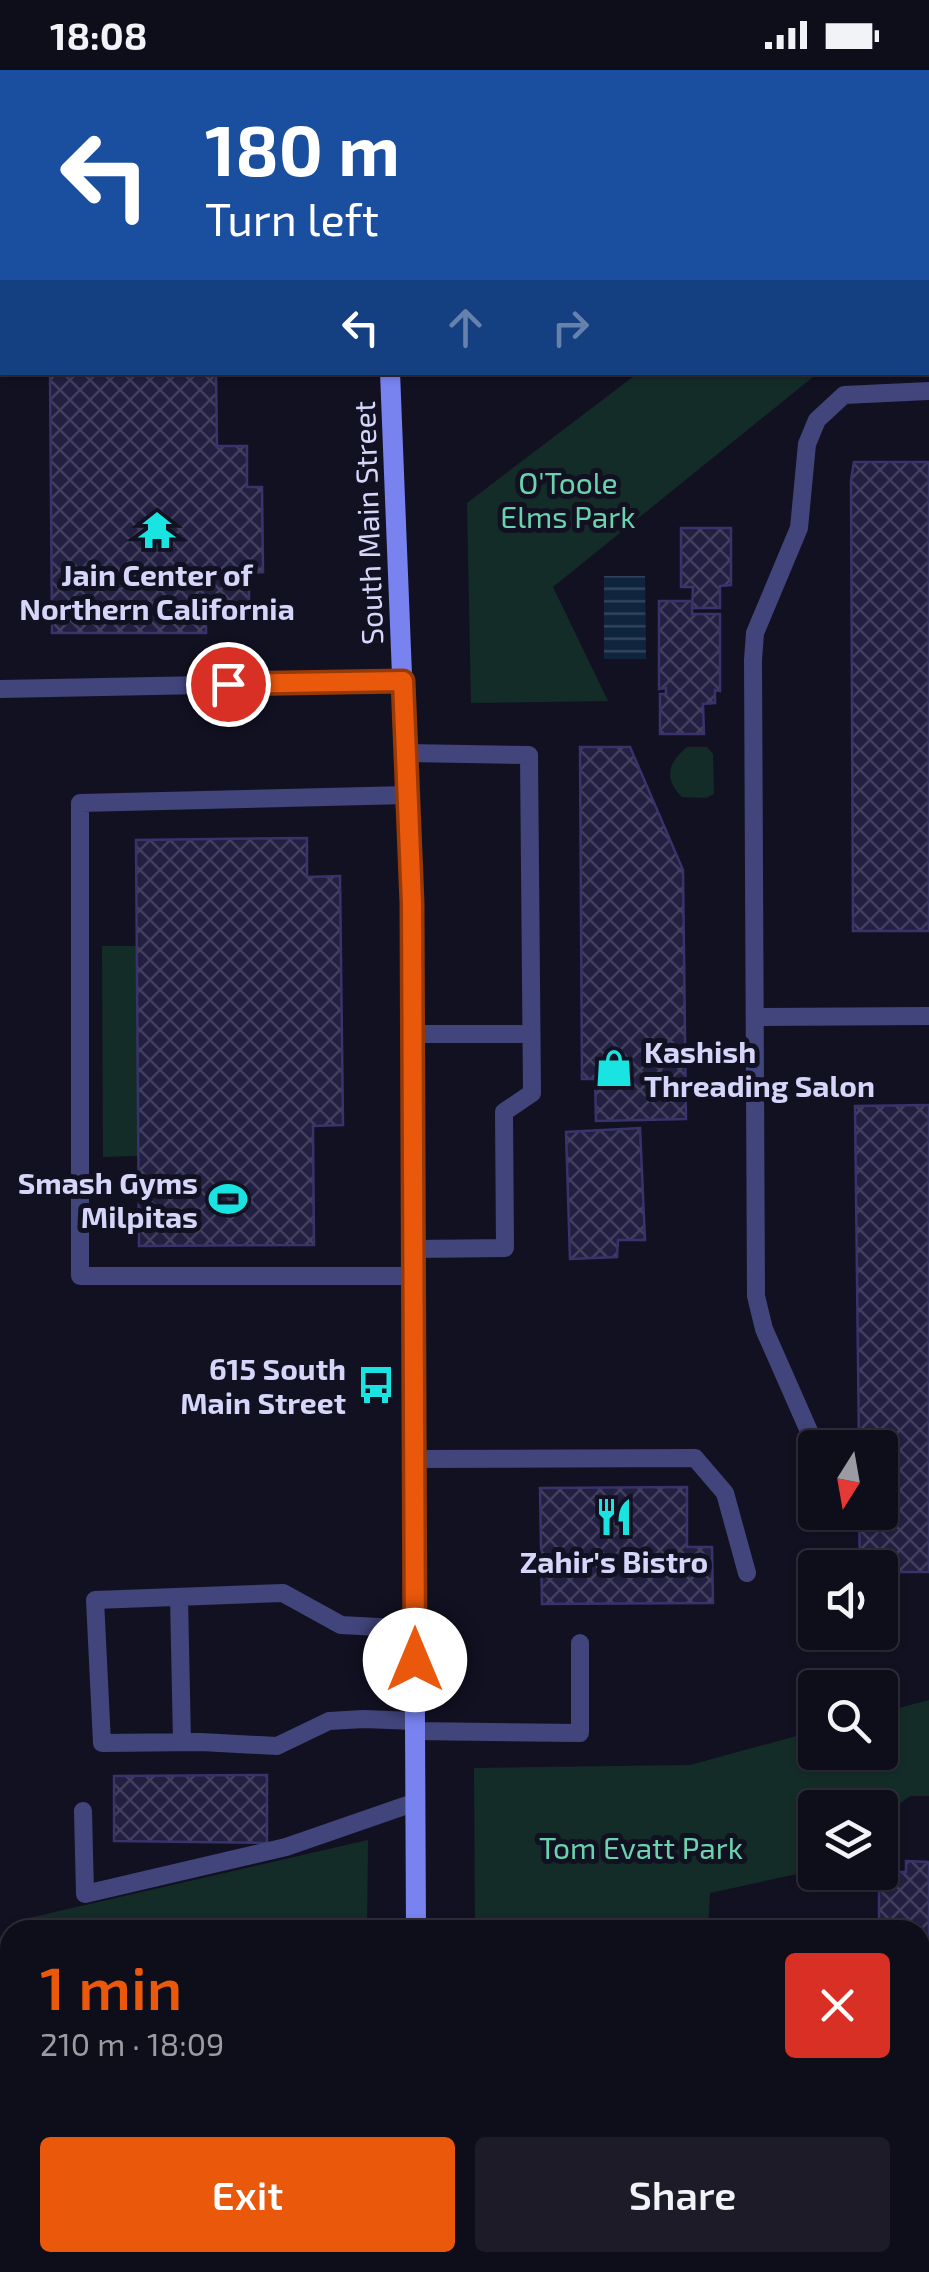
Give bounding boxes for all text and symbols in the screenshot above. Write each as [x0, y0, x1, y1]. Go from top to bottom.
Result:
text: 18:08 [50, 12, 148, 58]
text: 180 m [205, 106, 400, 190]
icon: left [40, 110, 170, 240]
text: Turn left [205, 191, 379, 245]
icon: left [333, 300, 388, 355]
icon: ahead [438, 300, 493, 355]
icon: right [543, 300, 598, 355]
street label: South Main Street [345, 400, 389, 646]
park label: O'Toole Elms Park [500, 464, 636, 534]
temple icon: Jain Center of Northern California [136, 509, 178, 551]
place label: Jain Center of Northern California [19, 556, 295, 626]
pin [186, 642, 271, 727]
icon: arrive [201, 657, 256, 712]
place label: Kashish Threading Salon [644, 1033, 875, 1103]
shop icon: Kashish Threading Salon [593, 1047, 635, 1089]
place label: Smash Gyms Milpitas [18, 1164, 198, 1234]
sports icon: Smash Gyms Milpitas [207, 1178, 249, 1220]
place label: 615 South Main Street [180, 1350, 346, 1420]
bus stop icon: 615 South Main Street [355, 1364, 397, 1406]
north arrow [798, 1430, 898, 1530]
map controls [798, 1430, 898, 1890]
restaurant icon: Zahir's Bistro [593, 1496, 635, 1538]
place label: Zahir's Bistro [520, 1543, 708, 1579]
button: sound [798, 1550, 898, 1650]
position arrow [363, 1608, 467, 1712]
button: search [798, 1670, 898, 1770]
button: layers [798, 1790, 898, 1890]
park label: Tom Evatt Park [539, 1829, 743, 1865]
text: 1 min [40, 1950, 182, 2022]
button: close [785, 1953, 890, 2058]
text: 210 m · 18:09 [40, 2024, 224, 2062]
button: Exit [40, 2137, 455, 2252]
button: Share [475, 2137, 890, 2252]

